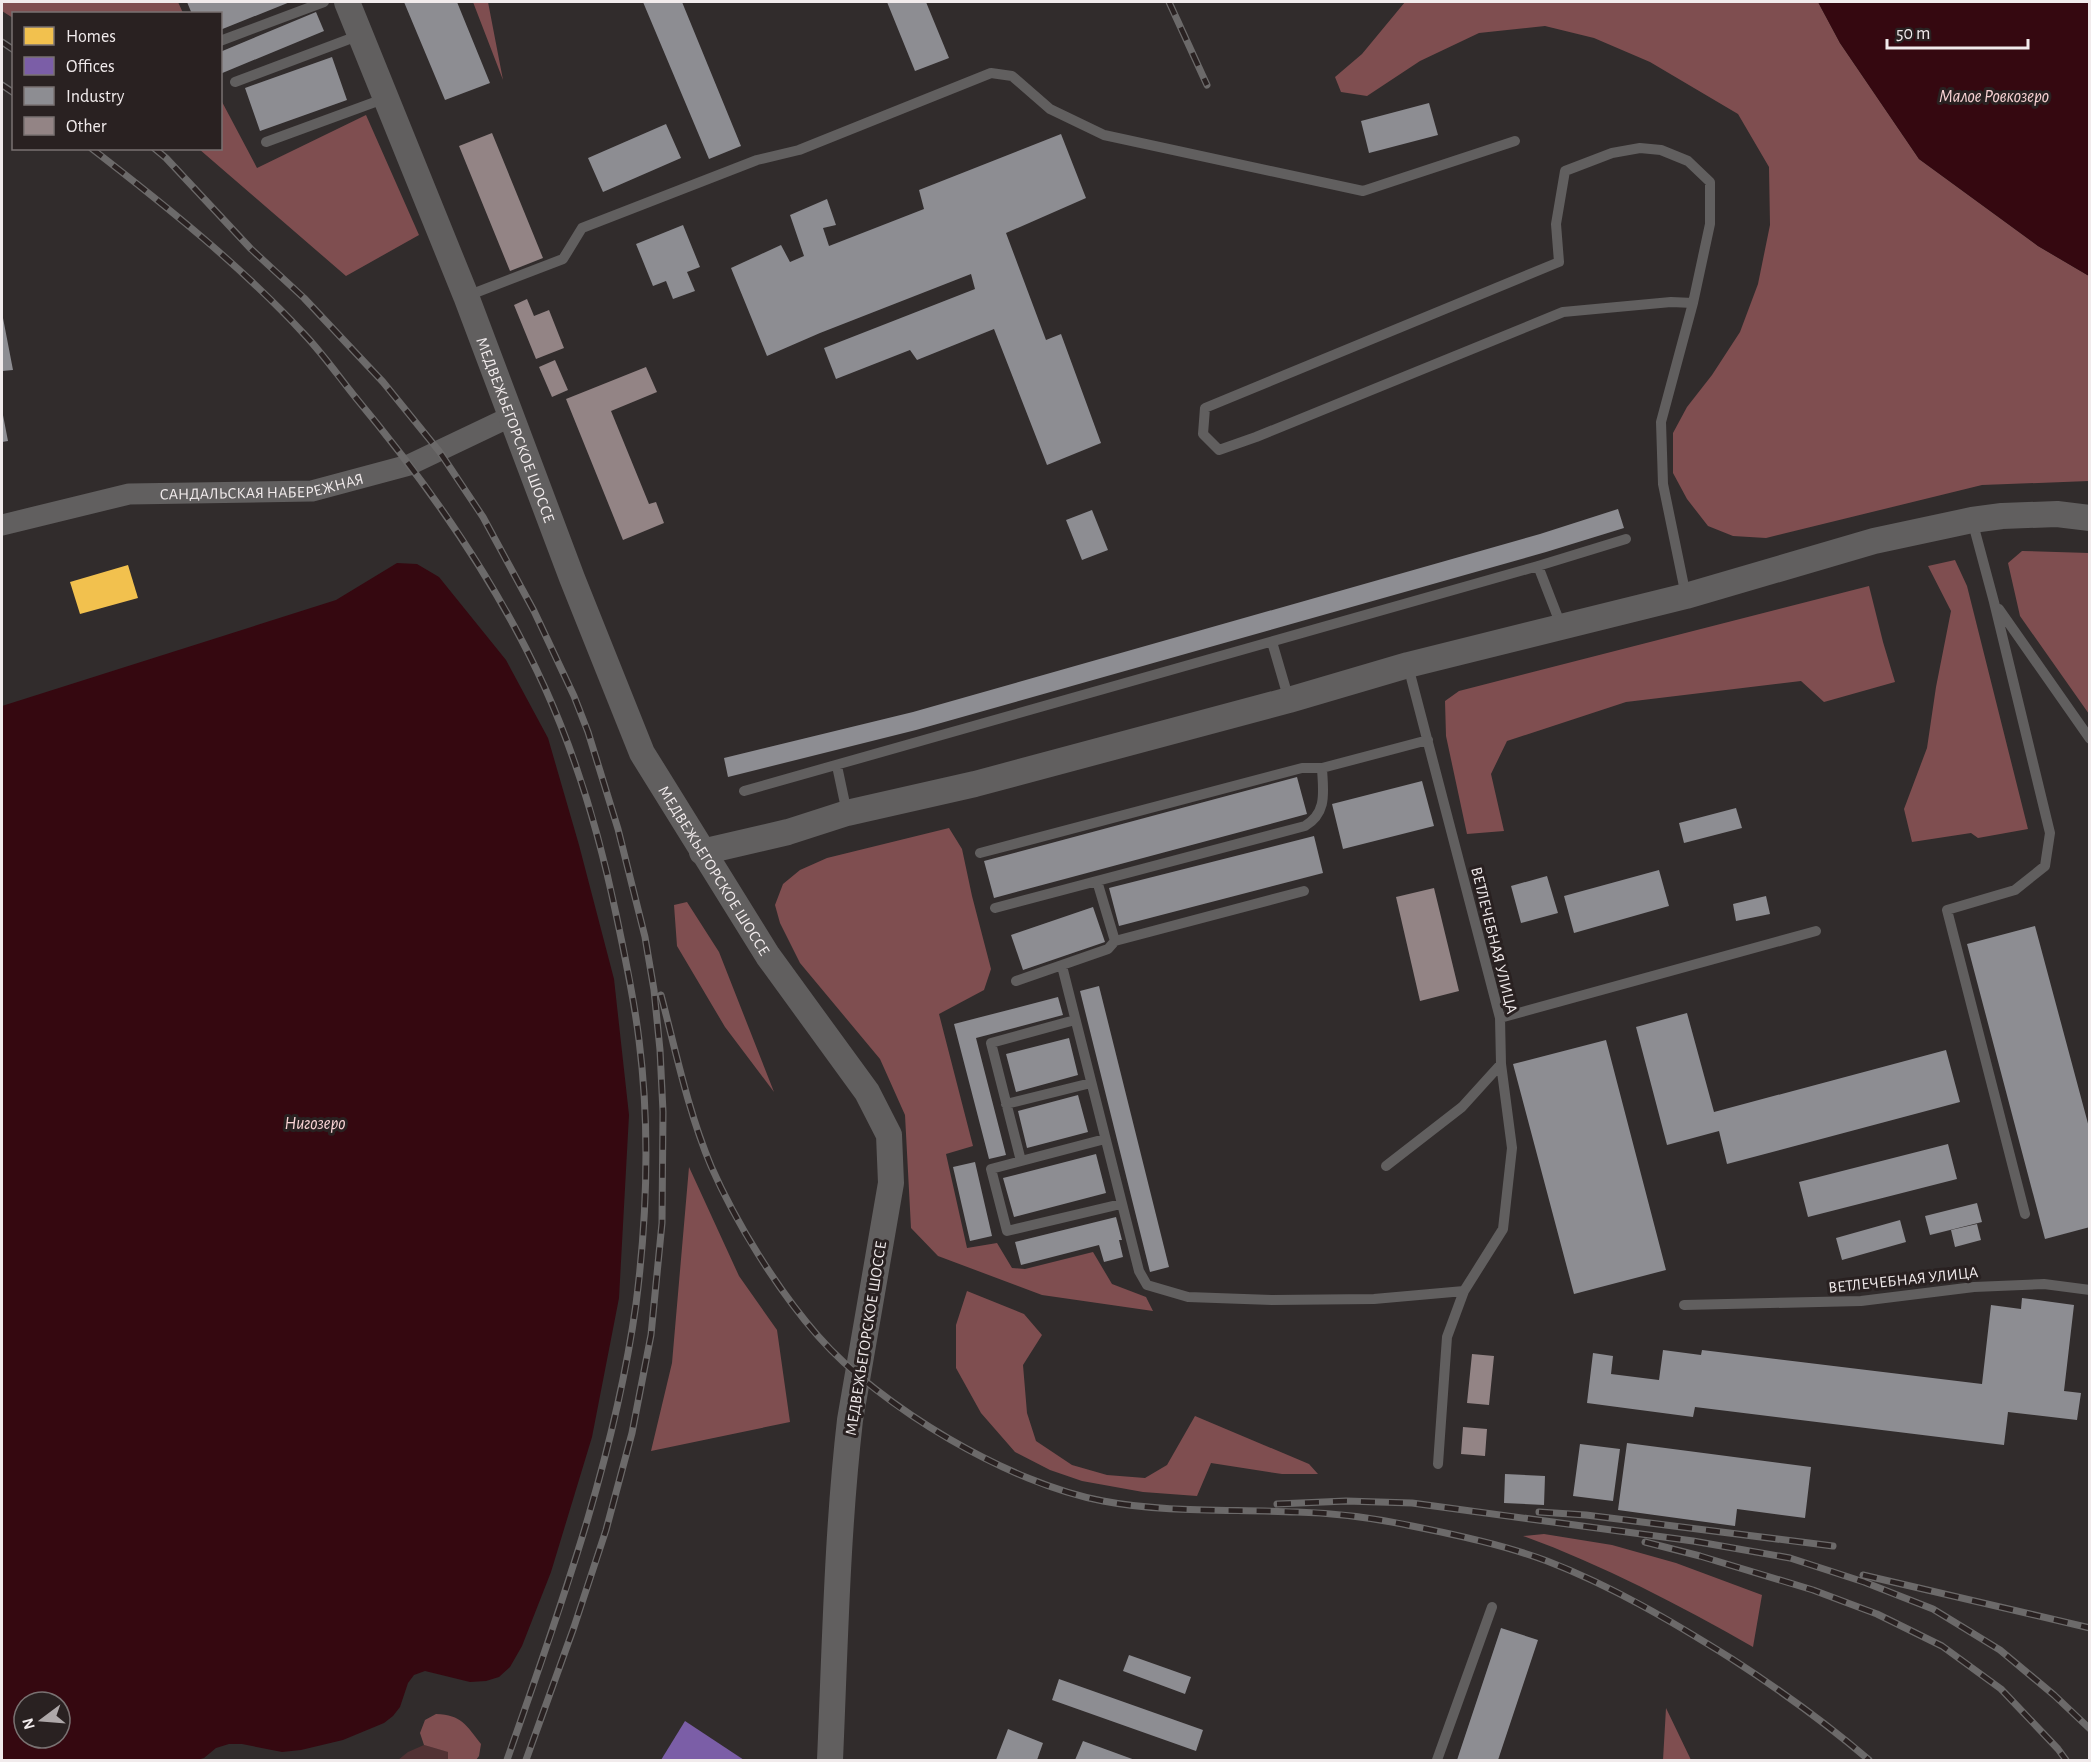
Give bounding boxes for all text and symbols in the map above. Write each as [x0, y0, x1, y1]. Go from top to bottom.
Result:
legend [12, 12, 222, 150]
scale bar [1887, 12, 2028, 50]
text: 50 m [1896, 25, 1930, 43]
text: Homes [66, 28, 116, 46]
text: Offices [66, 58, 115, 76]
text: Industry [66, 88, 125, 106]
water label: Малое Ровкозеро [1939, 88, 2049, 106]
text: Other [66, 118, 107, 136]
street label: МЕДВЕЖЬЕГОРСКОЕ ШОССЕ [473, 335, 557, 525]
street label: САНДАЛЬСКАЯ НАБЕРЕЖНАЯ [159, 471, 365, 502]
street label: МЕДВЕЖЬЕГОРСКОЕ ШОССЕ [655, 783, 773, 959]
street label: ВЕТЛЕЧЕБНАЯ УЛИЦА [1468, 865, 1520, 1016]
water label: Нигозеро [284, 1115, 346, 1133]
street label: МЕДВЕЖЬЕГОРСКОЕ ШОССЕ [843, 1240, 889, 1437]
street label: ВЕТЛЕЧЕБНАЯ УЛИЦА [1827, 1264, 1980, 1296]
north arrow [12, 1690, 72, 1750]
text: N [19, 1716, 38, 1731]

